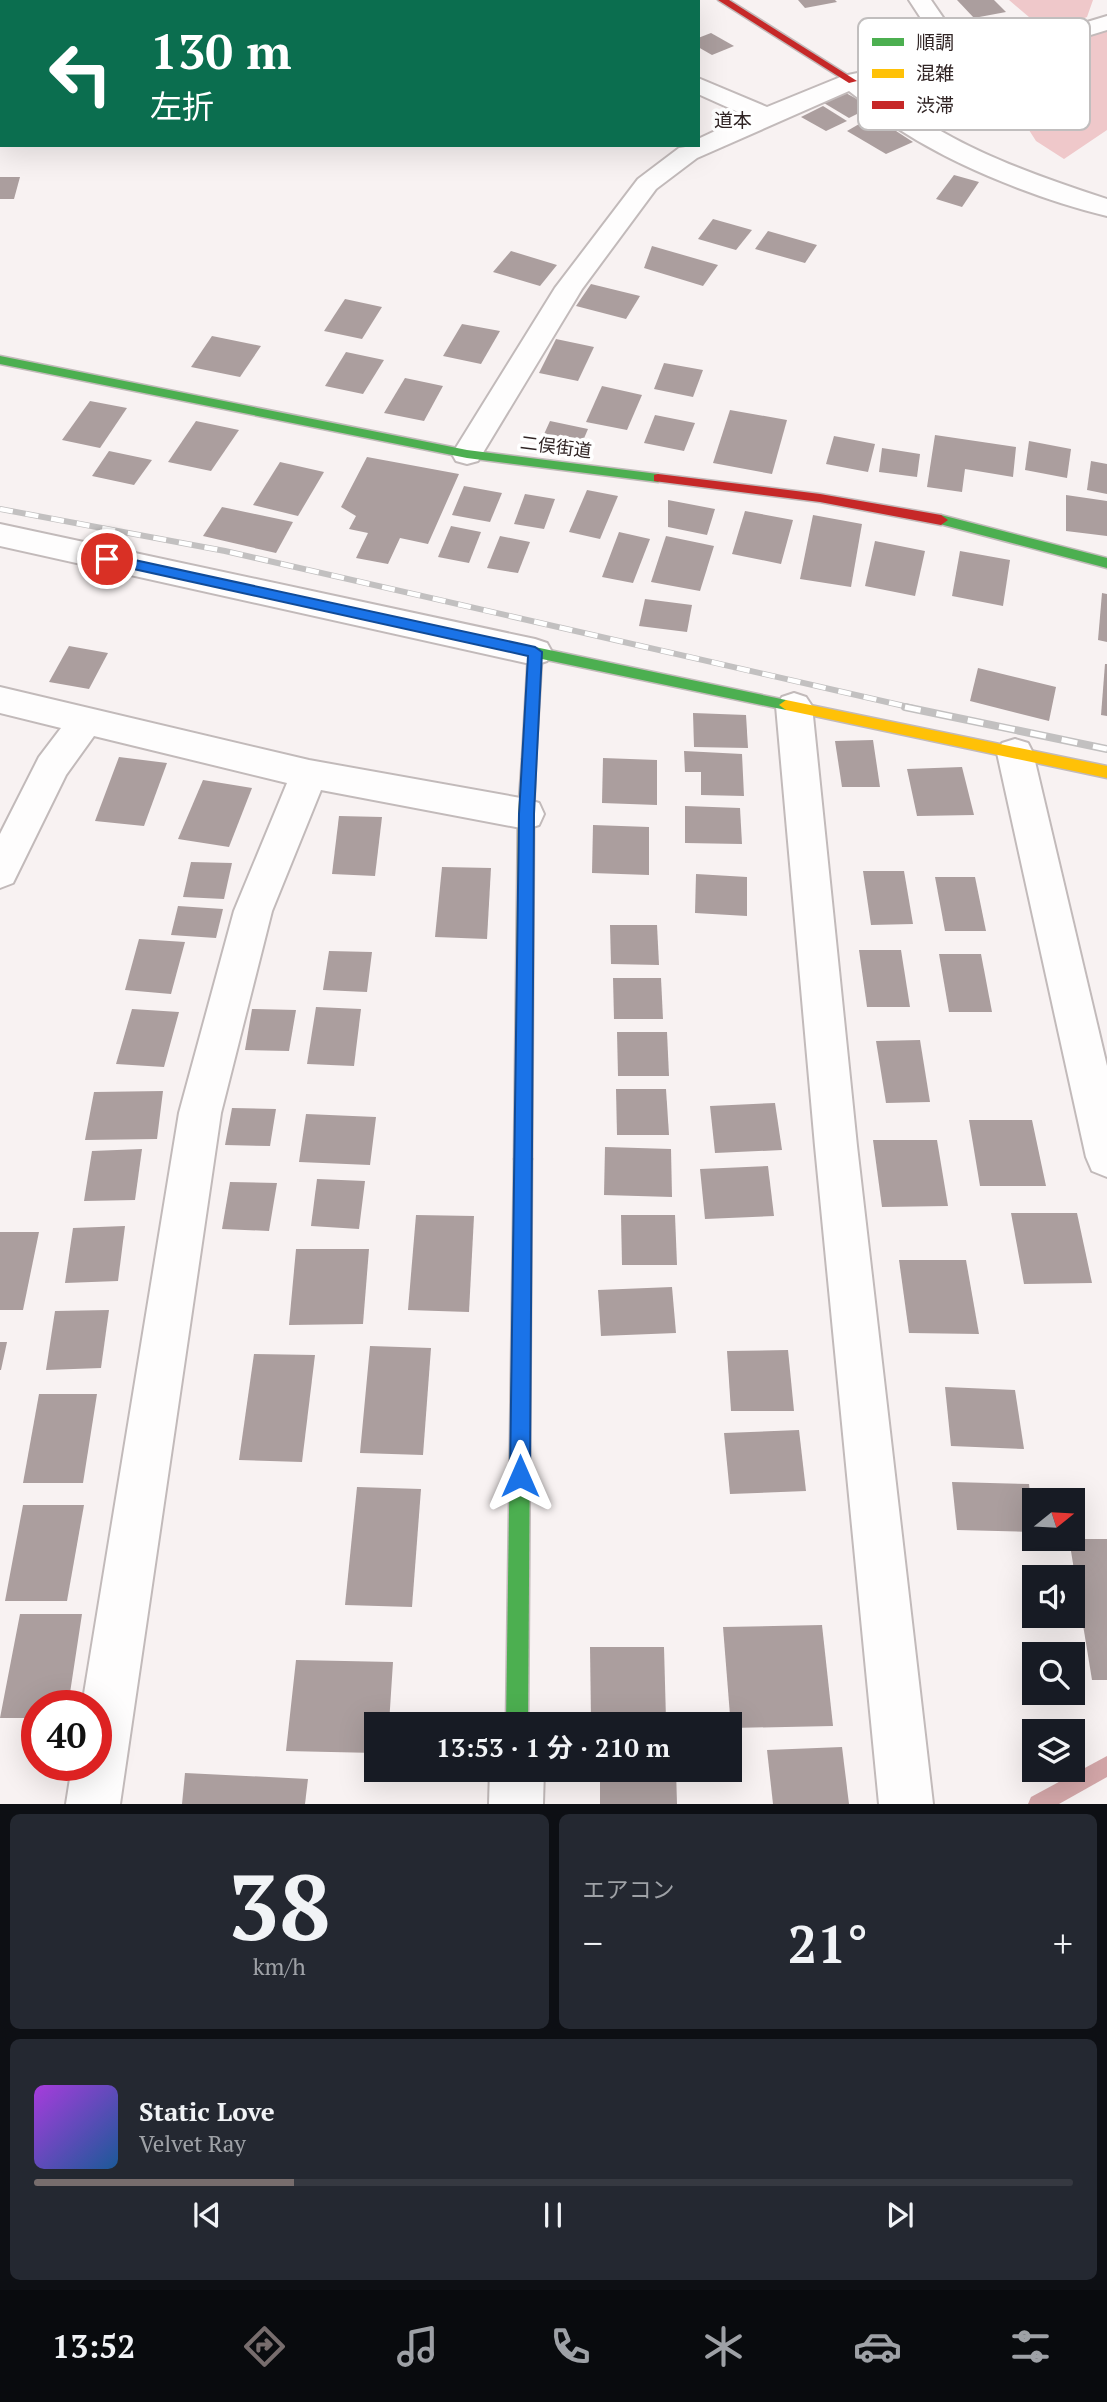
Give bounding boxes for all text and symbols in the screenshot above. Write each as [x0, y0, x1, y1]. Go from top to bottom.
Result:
text: 130 m [150, 18, 292, 83]
legend [858, 18, 1090, 130]
icon: left [35, 28, 126, 119]
text: 順調 [916, 29, 954, 54]
text: 混雑 [916, 60, 954, 85]
text: 左折 [150, 85, 214, 127]
text: 渋滞 [916, 92, 954, 117]
district label: 道本 [714, 107, 752, 132]
street label: 二俣街道 [519, 430, 593, 462]
pin [77, 529, 137, 589]
icon: arrive [88, 540, 126, 578]
position arrow [483, 1439, 557, 1513]
north arrow [1022, 1488, 1085, 1550]
map controls [1022, 1488, 1085, 1782]
button: sound [1022, 1565, 1085, 1628]
button: search [1022, 1642, 1085, 1705]
speed limit sign: 40 [21, 1690, 112, 1781]
button: layers [1022, 1719, 1085, 1782]
text: 13:53 · 1 分 · 210 m [436, 1730, 670, 1764]
text: 38 [228, 1845, 331, 1966]
text: エアコン [583, 1874, 675, 1905]
text: 21° [788, 1909, 868, 1978]
text: − [583, 1918, 603, 1968]
text: + [1053, 1918, 1073, 1968]
text: km/h [253, 1951, 306, 1982]
text: Static Love [139, 2094, 275, 2128]
text: Velvet Ray [139, 2128, 246, 2159]
icon: previous [188, 2196, 226, 2234]
icon: pause [534, 2196, 572, 2234]
icon: next [881, 2196, 919, 2234]
icon: directions [240, 2322, 289, 2371]
icon: music [393, 2322, 442, 2371]
icon: phone [546, 2322, 595, 2371]
icon: climate [699, 2322, 748, 2371]
icon: car [853, 2322, 902, 2371]
icon: filters [1006, 2322, 1055, 2371]
text: 13:52 [52, 2325, 135, 2367]

